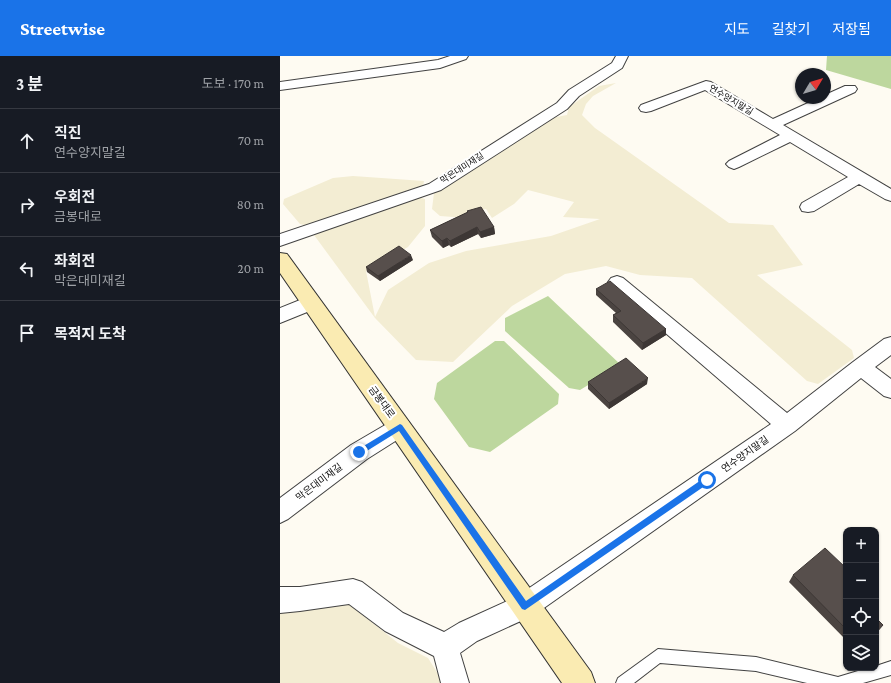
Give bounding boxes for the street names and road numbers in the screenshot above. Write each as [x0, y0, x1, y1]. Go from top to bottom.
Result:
street label: 연수양지말길 [707, 83, 755, 117]
street label: 막은대미재길 [438, 150, 486, 186]
street label: 금봉대로 [367, 384, 397, 420]
street label: 연수양지말길 [719, 434, 771, 474]
street label: 막은대미재길 [294, 461, 344, 503]

